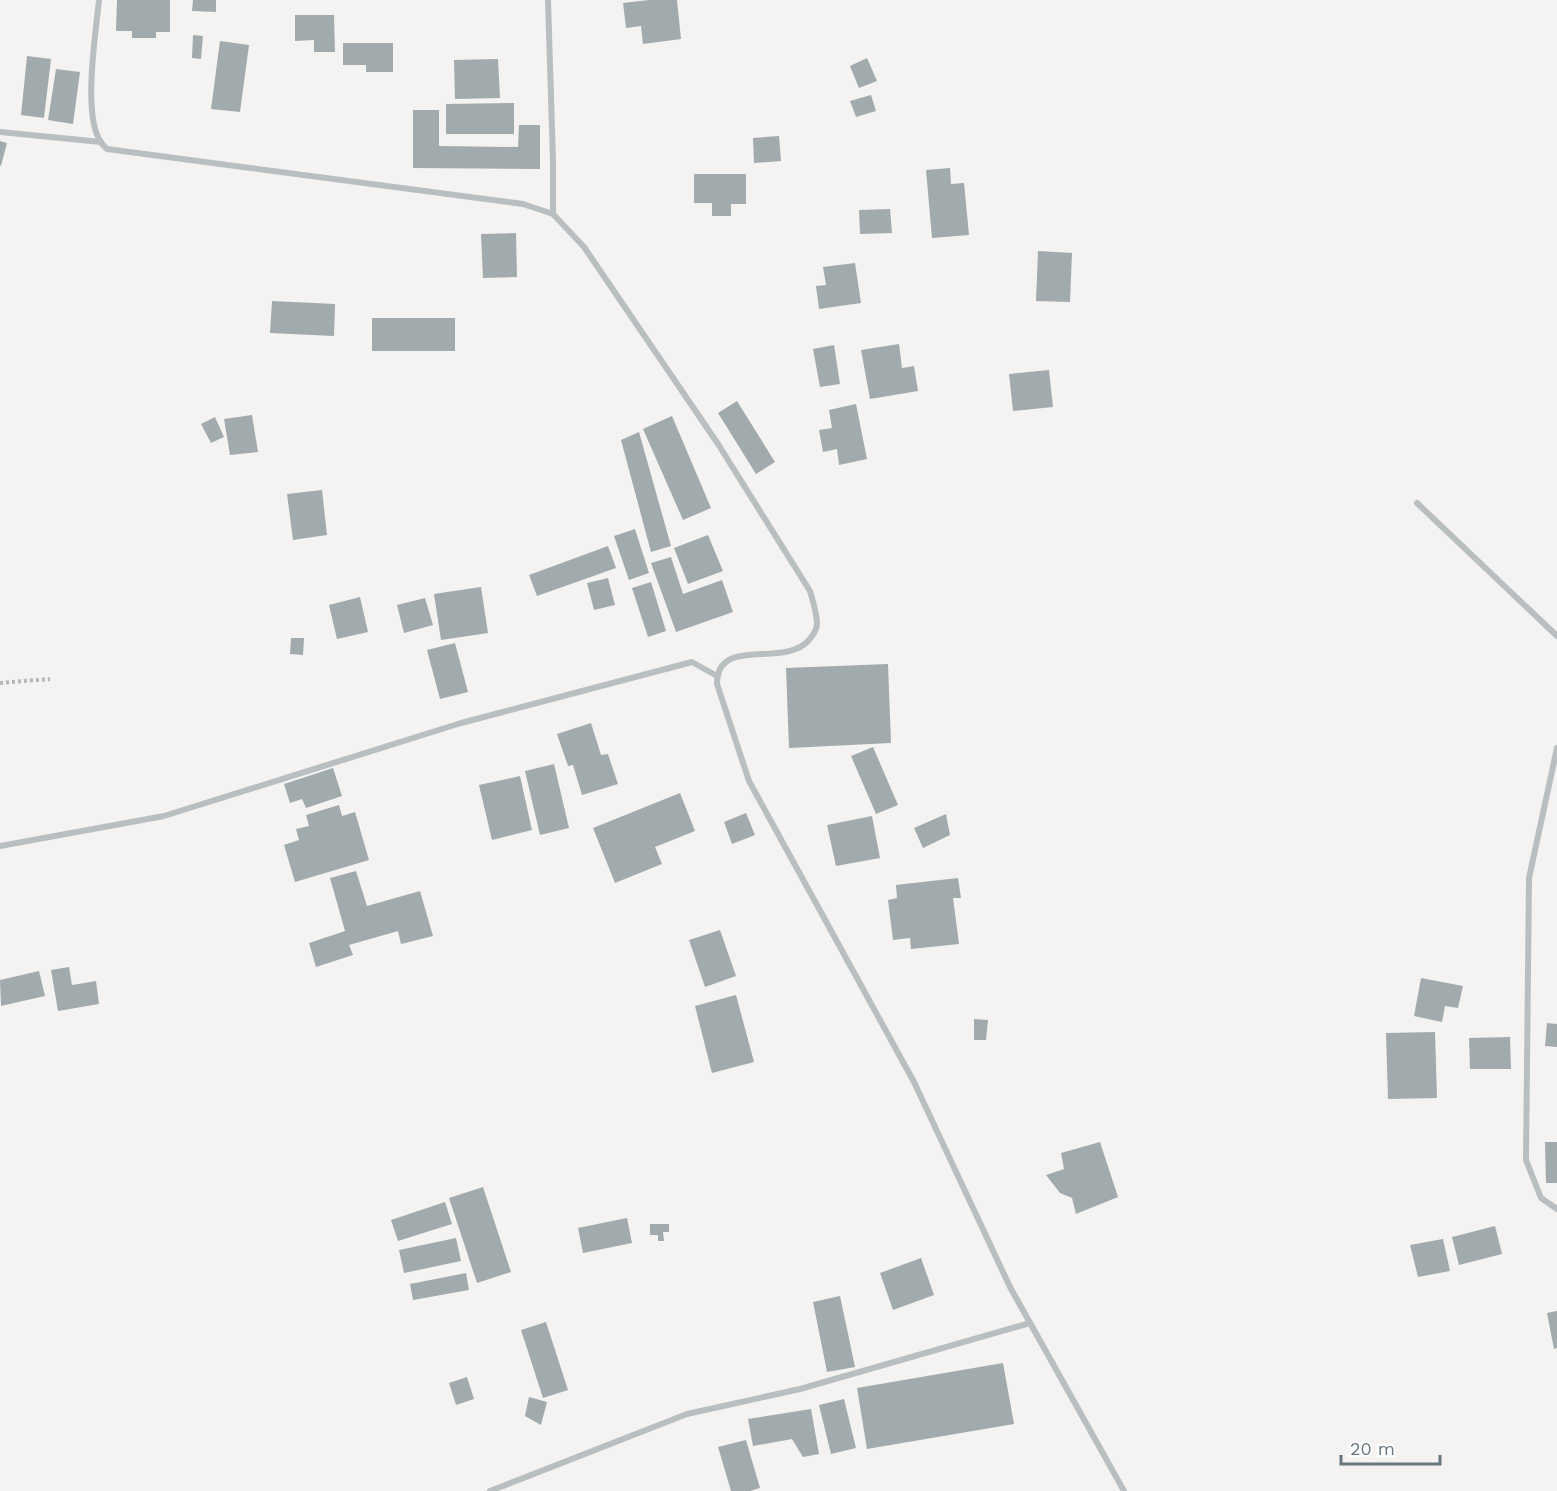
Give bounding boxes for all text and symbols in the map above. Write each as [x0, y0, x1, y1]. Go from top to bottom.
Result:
scale bar [1341, 1428, 1440, 1466]
text: 20 m [1350, 1438, 1395, 1459]

